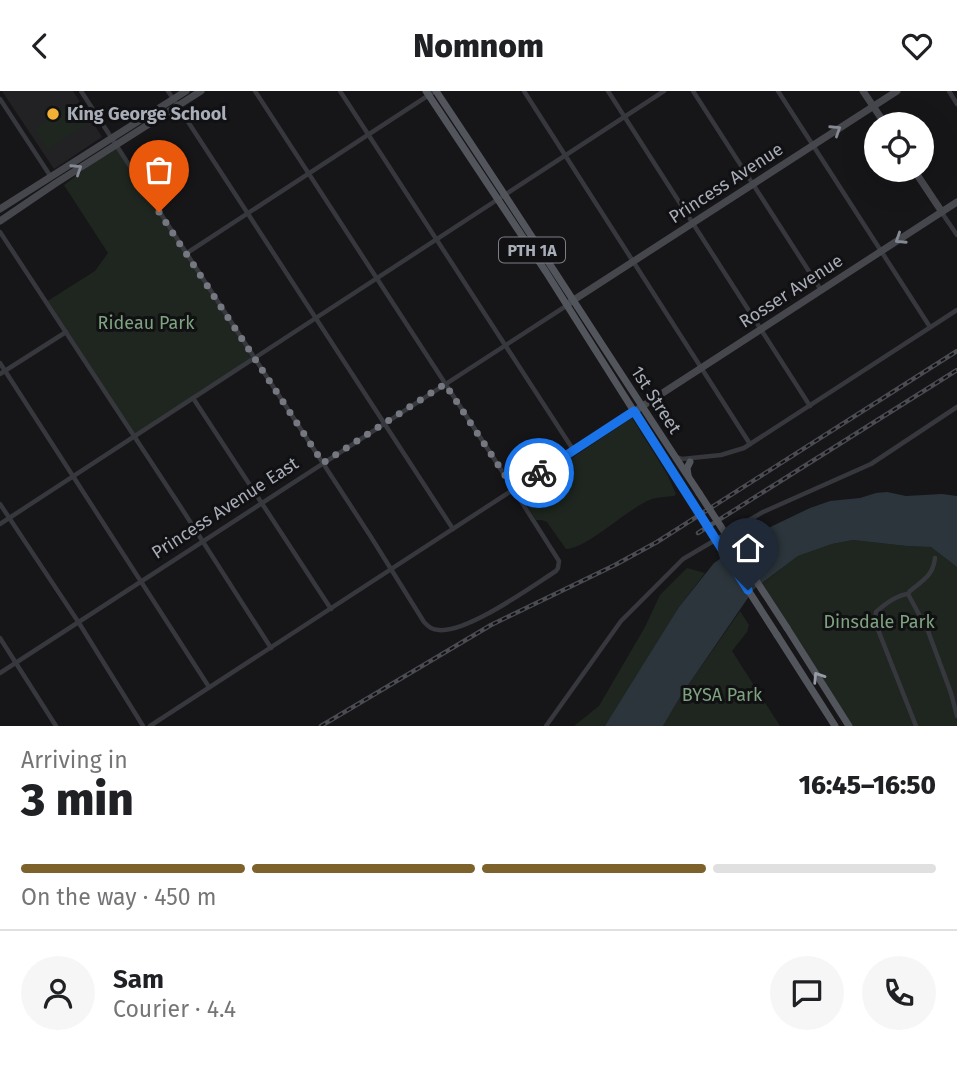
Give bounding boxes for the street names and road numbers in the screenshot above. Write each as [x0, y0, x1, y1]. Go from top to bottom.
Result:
street label: Princess Avenue [665, 138, 787, 228]
road number: PTH 1A [499, 237, 565, 263]
street label: Rosser Avenue [735, 249, 847, 333]
street label: 1st Street [626, 362, 686, 438]
street label: Princess Avenue East [147, 452, 303, 564]

